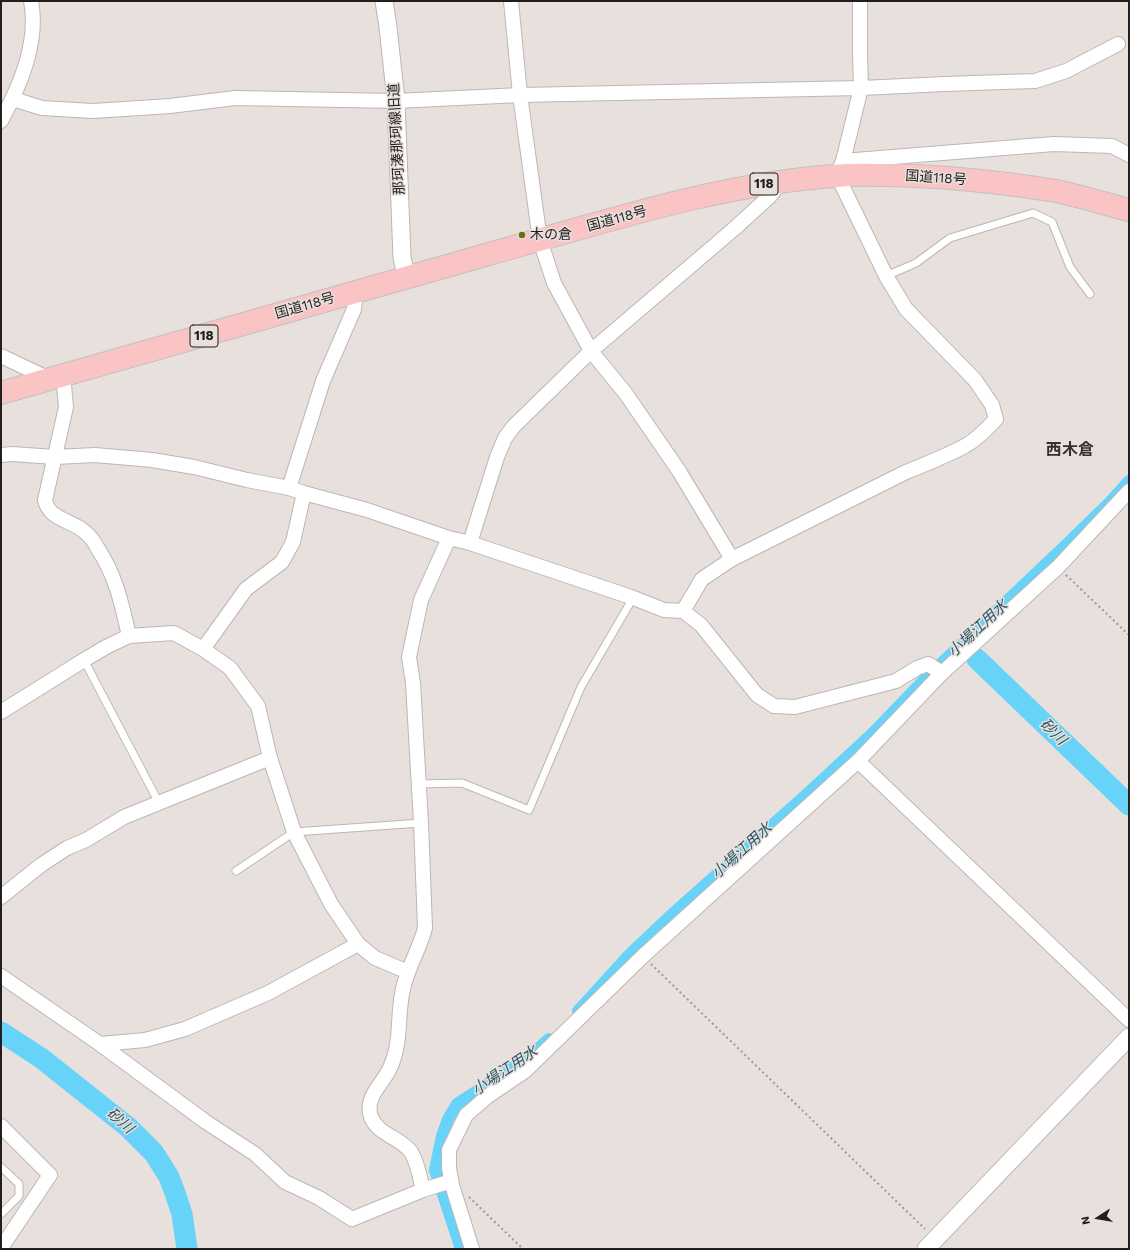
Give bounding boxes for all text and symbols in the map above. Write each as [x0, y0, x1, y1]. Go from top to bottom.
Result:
street label: 那珂湊那珂線旧道 [386, 83, 408, 195]
street label: 国道118号 [905, 167, 967, 189]
road number: 118 [750, 173, 778, 195]
street label: 国道118号 [585, 203, 649, 235]
place label: 木の倉 [530, 227, 572, 243]
marker: 木の倉 [517, 230, 527, 240]
street label: 国道118号 [273, 289, 337, 323]
road number: 118 [190, 325, 218, 347]
district label: 西木倉 [1046, 440, 1094, 460]
water label: 小場江用水 [944, 597, 1012, 661]
water label: 砂川 [1036, 715, 1070, 749]
water label: 小場江用水 [708, 819, 776, 883]
water label: 小場江用水 [469, 1043, 541, 1099]
water label: 砂川 [103, 1104, 137, 1138]
north arrow [1078, 1198, 1118, 1238]
text: N [1079, 1215, 1093, 1226]

